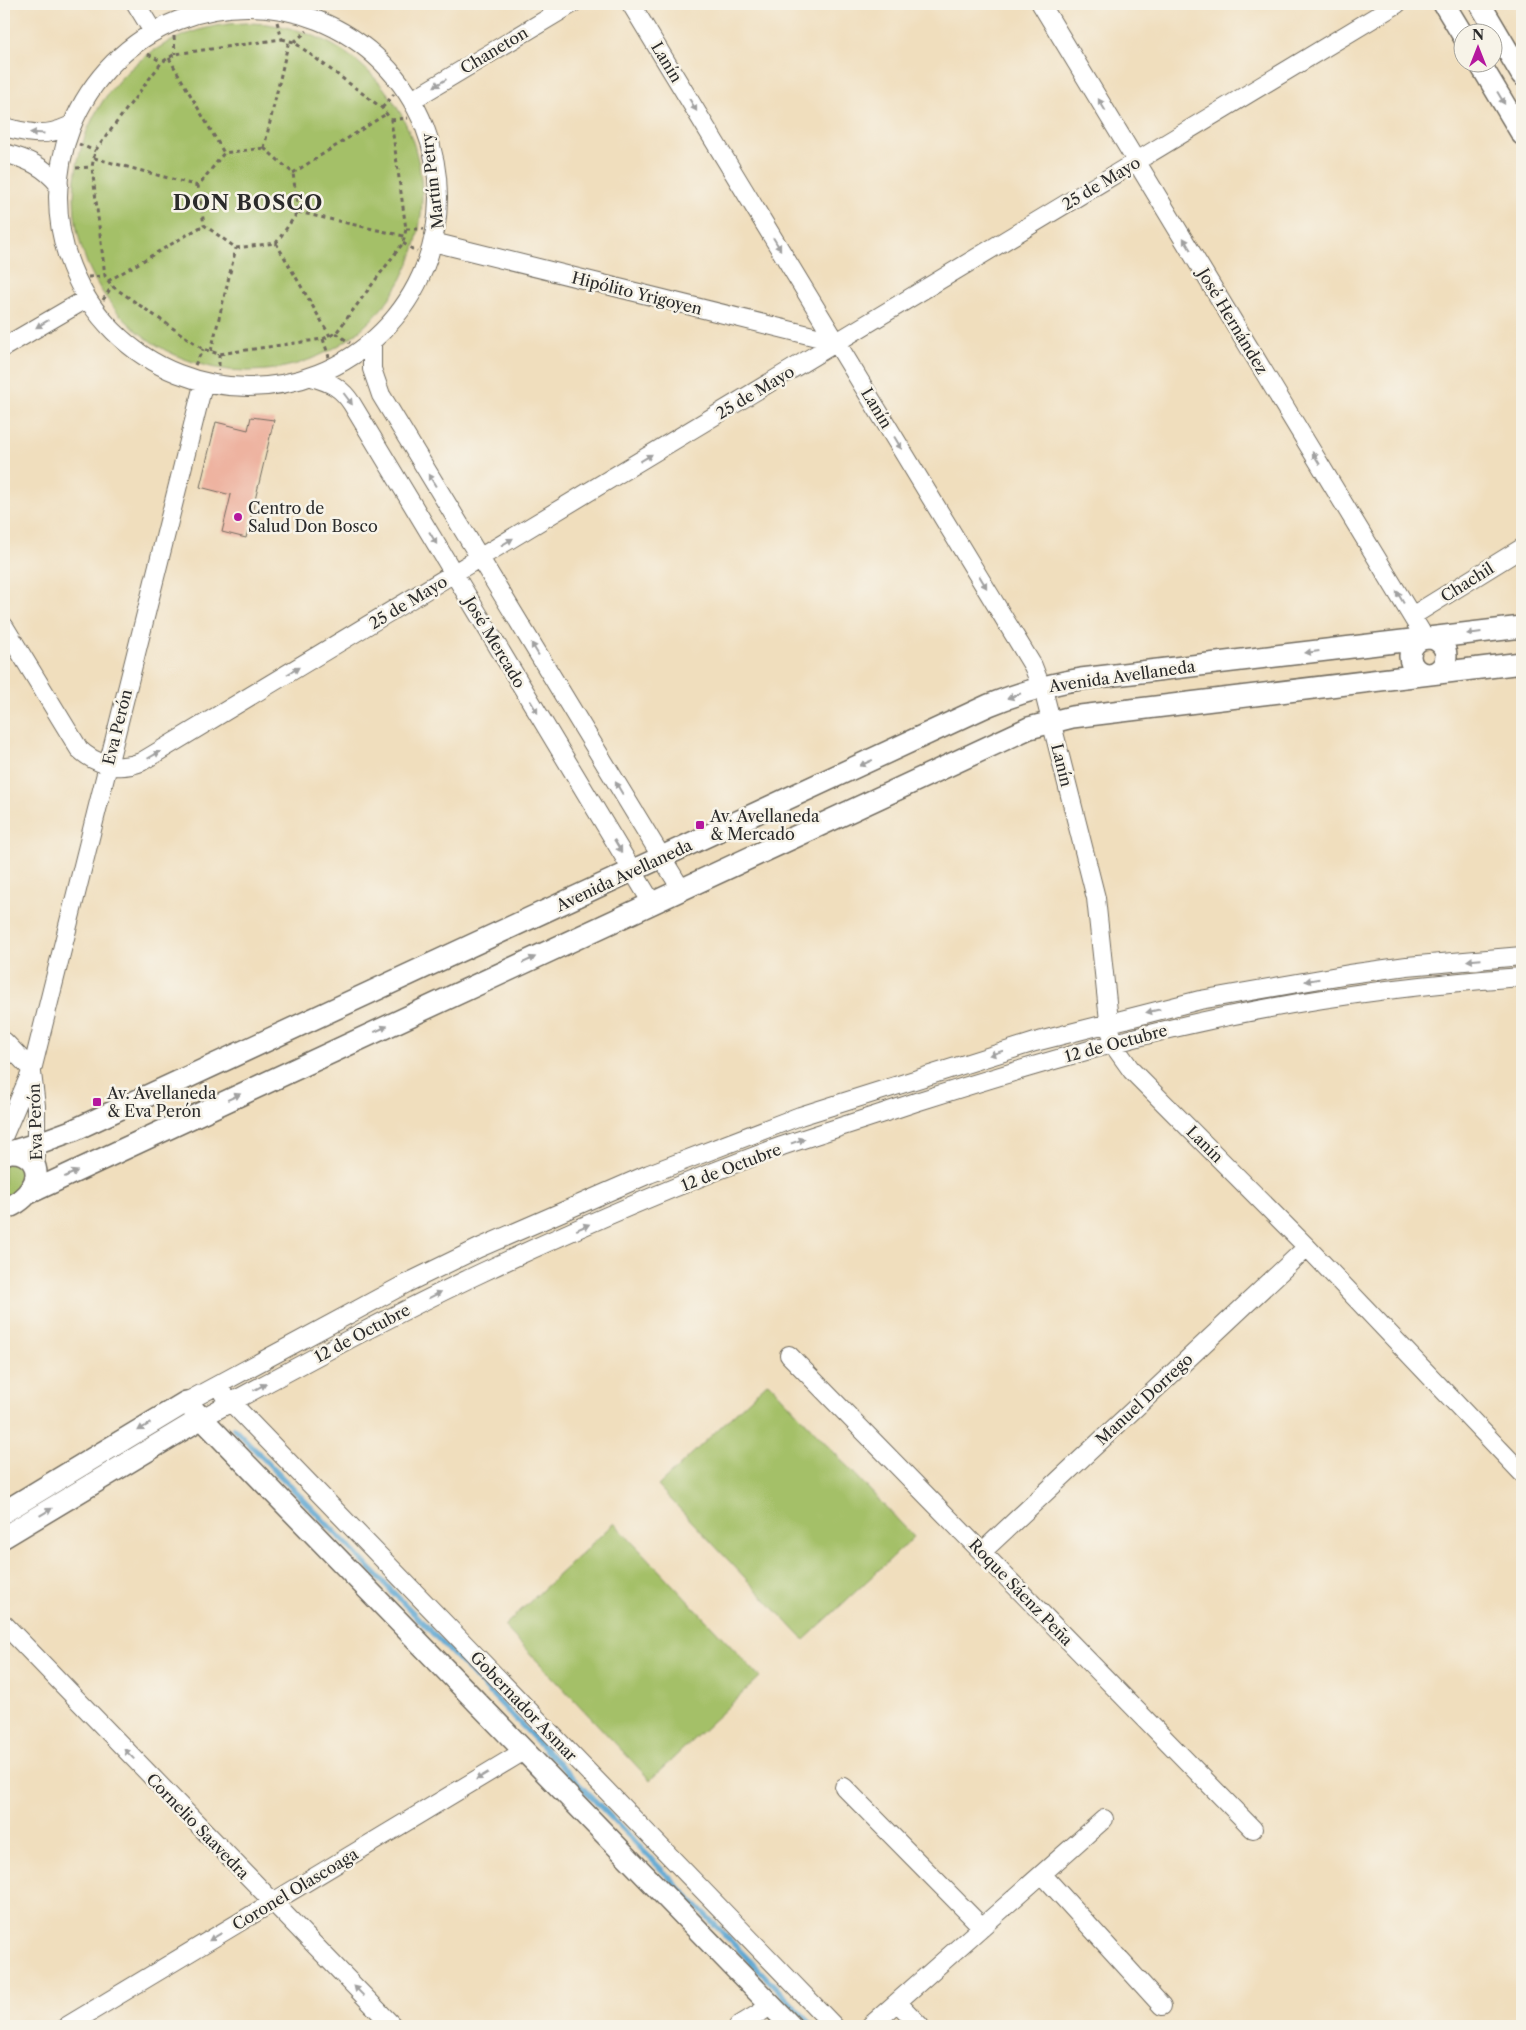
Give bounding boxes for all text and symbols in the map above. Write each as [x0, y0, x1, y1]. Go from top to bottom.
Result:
street label: Chaneton [457, 22, 531, 78]
north arrow [1454, 22, 1504, 72]
text: N [1472, 26, 1484, 44]
street label: Lanín [647, 38, 687, 86]
one-way arrow [434, 79, 447, 88]
one-way arrow [1496, 92, 1505, 105]
one-way arrow [1098, 98, 1107, 111]
one-way arrow [688, 99, 698, 112]
one-way arrow [28, 129, 44, 137]
street label: Martín Petry [416, 131, 448, 230]
street label: 25 de Mayo [1058, 152, 1144, 214]
district label: DON BOSCO [173, 190, 323, 215]
one-way arrow [1182, 237, 1191, 250]
one-way arrow [773, 238, 782, 251]
street label: José Hernández [1192, 262, 1272, 378]
street label: Hipólito Yrigoyen [570, 267, 704, 319]
one-way arrow [36, 320, 49, 329]
street label: 25 de Mayo [712, 361, 798, 423]
street label: Lanín [857, 384, 897, 432]
one-way arrow [343, 392, 354, 405]
one-way arrow [894, 436, 903, 449]
one-way arrow [1311, 451, 1320, 464]
one-way arrow [640, 453, 653, 462]
one-way arrow [428, 473, 437, 486]
place label: Centro de Salud Don Bosco [248, 498, 378, 536]
marker: Centro de Salud Don Bosco [232, 511, 244, 523]
one-way arrow [428, 531, 437, 544]
one-way arrow [500, 537, 513, 546]
street label: Chachil [1437, 558, 1497, 606]
street label: 25 de Mayo [365, 571, 451, 633]
one-way arrow [978, 575, 987, 588]
street label: José Mercado [458, 590, 530, 692]
one-way arrow [1395, 590, 1405, 603]
one-way arrow [1466, 629, 1482, 637]
one-way arrow [530, 642, 540, 655]
one-way arrow [1304, 648, 1320, 656]
street label: Avenida Avellaneda [1046, 656, 1197, 696]
one-way arrow [287, 667, 300, 676]
street label: Eva Perón [98, 687, 136, 767]
one-way arrow [1006, 692, 1021, 700]
one-way arrow [530, 700, 539, 713]
street label: Lanín [1047, 741, 1077, 789]
one-way arrow [146, 751, 161, 759]
one-way arrow [859, 759, 873, 767]
one-way arrow [615, 781, 624, 794]
place label: Av. Avellaneda & Mercado [709, 806, 820, 844]
marker: Av. Avellaneda & Mercado [694, 819, 706, 831]
street label: Avenida Avellaneda [552, 834, 696, 916]
one-way arrow [613, 840, 622, 853]
one-way arrow [522, 956, 536, 964]
one-way arrow [1465, 956, 1481, 964]
one-way arrow [1304, 976, 1320, 984]
one-way arrow [1145, 1007, 1160, 1015]
street label: 12 de Octubre [1062, 1020, 1170, 1066]
one-way arrow [374, 1025, 388, 1033]
one-way arrow [989, 1050, 1004, 1058]
street label: Eva Perón [24, 1083, 46, 1161]
place label: Av. Avellaneda & Eva Perón [106, 1083, 217, 1121]
one-way arrow [227, 1093, 241, 1101]
marker: Av. Avellaneda & Eva Perón [91, 1096, 103, 1108]
street label: Lanín [1182, 1121, 1228, 1167]
one-way arrow [791, 1137, 806, 1144]
street label: 12 de Octubre [678, 1139, 784, 1195]
one-way arrow [64, 1169, 78, 1177]
one-way arrow [576, 1223, 590, 1231]
one-way arrow [428, 1291, 442, 1299]
street label: 12 de Octubre [311, 1299, 413, 1367]
street label: Manuel Dorrego [1091, 1349, 1197, 1449]
one-way arrow [253, 1383, 268, 1391]
one-way arrow [138, 1423, 151, 1432]
one-way arrow [39, 1507, 52, 1516]
street label: Roque Sáenz Peña [965, 1534, 1078, 1650]
street label: Gobernador Asmar [466, 1647, 582, 1765]
one-way arrow [123, 1748, 135, 1760]
street label: Cornelio Saavedra [142, 1769, 254, 1884]
one-way arrow [475, 1771, 488, 1780]
street label: Coronel Olascoaga [228, 1843, 362, 1934]
one-way arrow [209, 1932, 222, 1941]
one-way arrow [353, 1986, 365, 1998]

